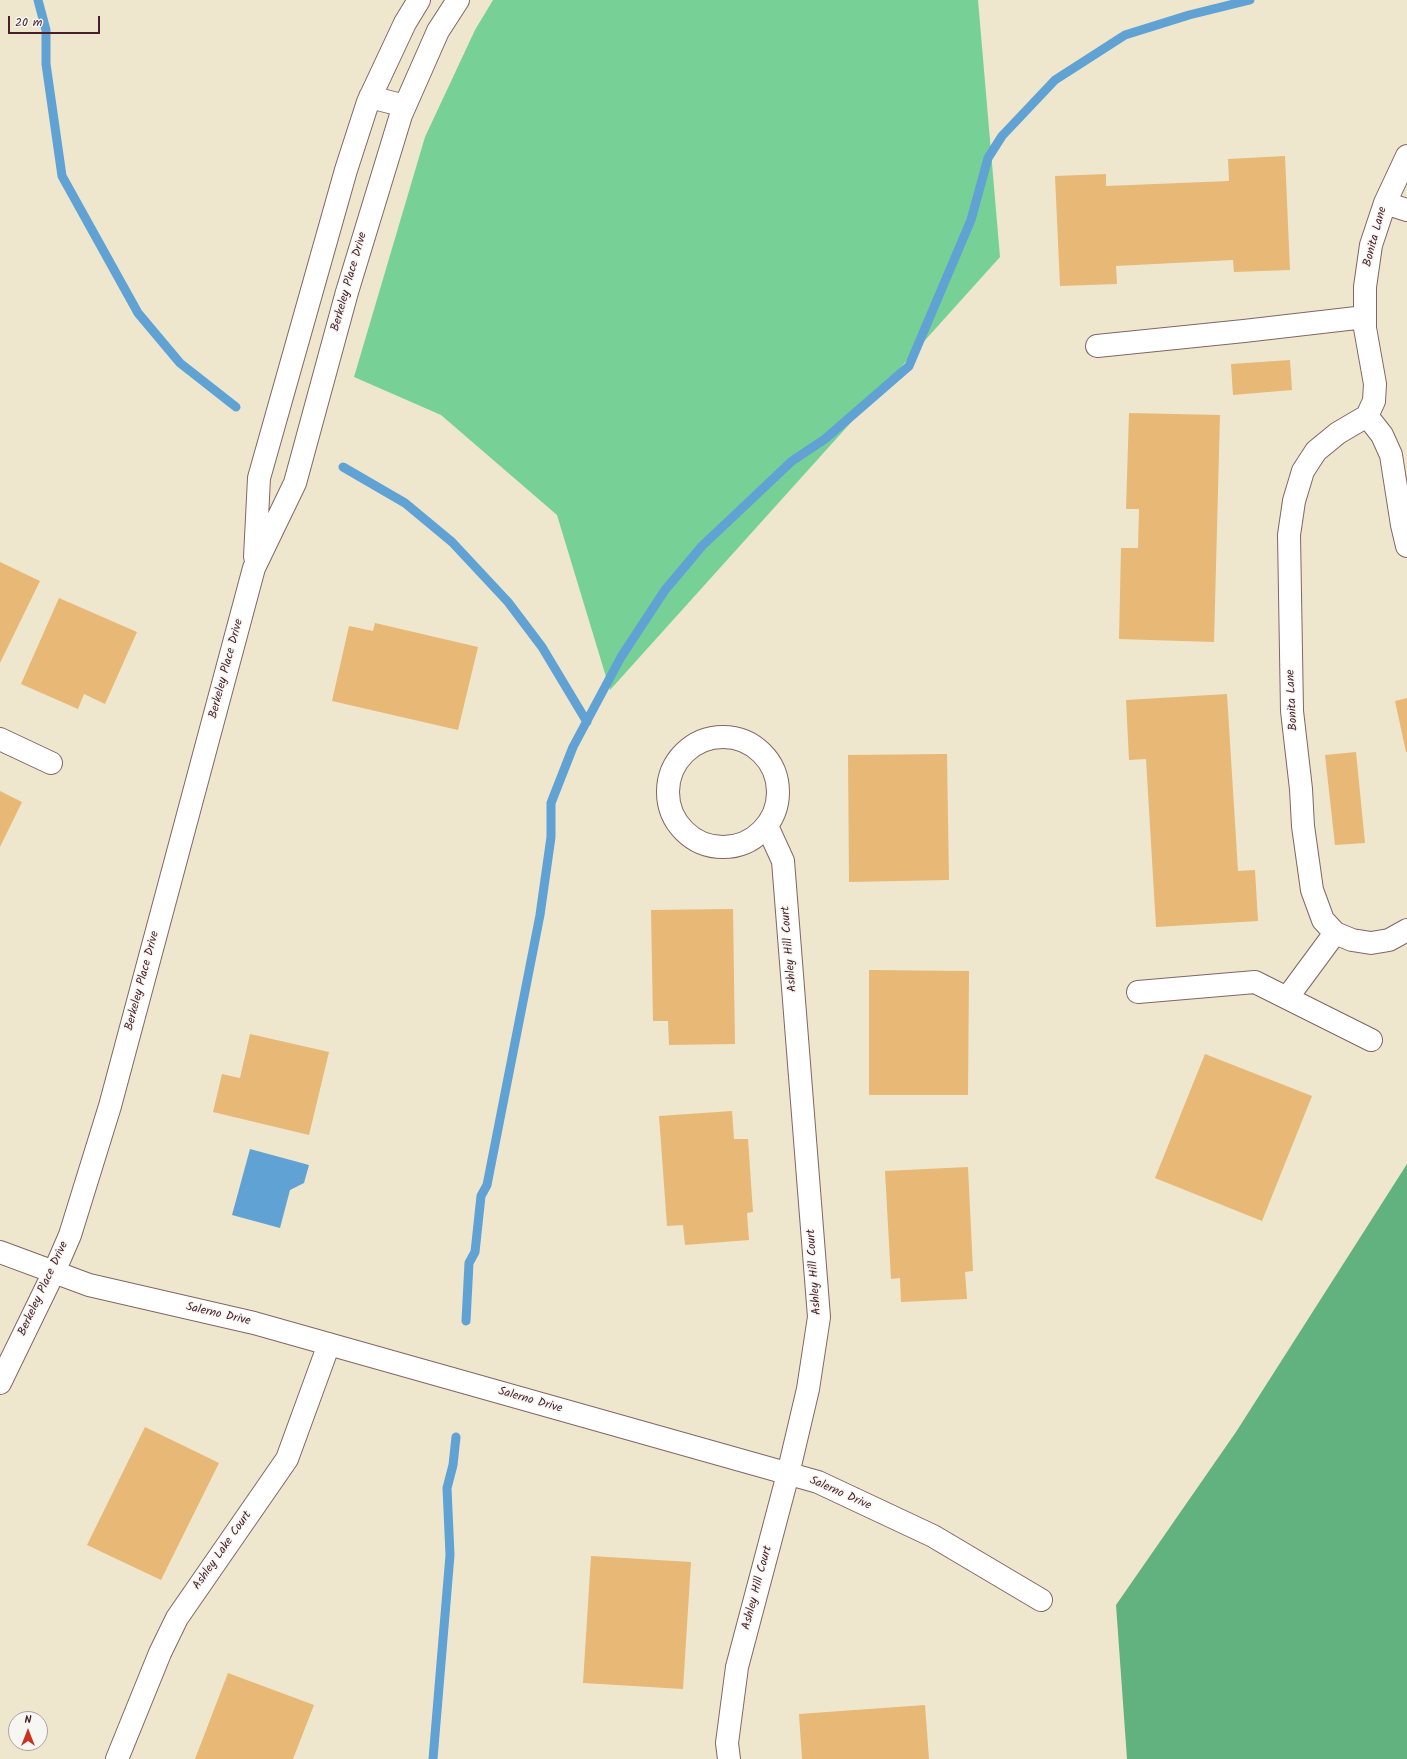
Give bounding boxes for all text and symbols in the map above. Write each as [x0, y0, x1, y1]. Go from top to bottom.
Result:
scale bar [10, 8, 102, 34]
text: 20 m [15, 13, 42, 32]
street label: Bonita Lane [1361, 205, 1391, 269]
street label: Berkeley Place Drive [329, 231, 371, 333]
street label: Berkeley Place Drive [207, 618, 247, 720]
street label: Bonita Lane [1284, 669, 1302, 731]
street label: Ashley Hill Court [779, 905, 801, 993]
street label: Berkeley Place Drive [123, 930, 163, 1032]
street label: Ashley Hill Court [805, 1228, 825, 1316]
street label: Berkeley Place Drive [16, 1240, 72, 1338]
street label: Salerno Drive [184, 1301, 252, 1329]
street label: Salerno Drive [496, 1385, 564, 1417]
street label: Salerno Drive [807, 1474, 873, 1514]
street label: Ashley Lake Court [191, 1509, 255, 1593]
street label: Ashley Hill Court [740, 1544, 776, 1632]
north arrow [8, 1711, 48, 1751]
text: N [25, 1711, 31, 1729]

